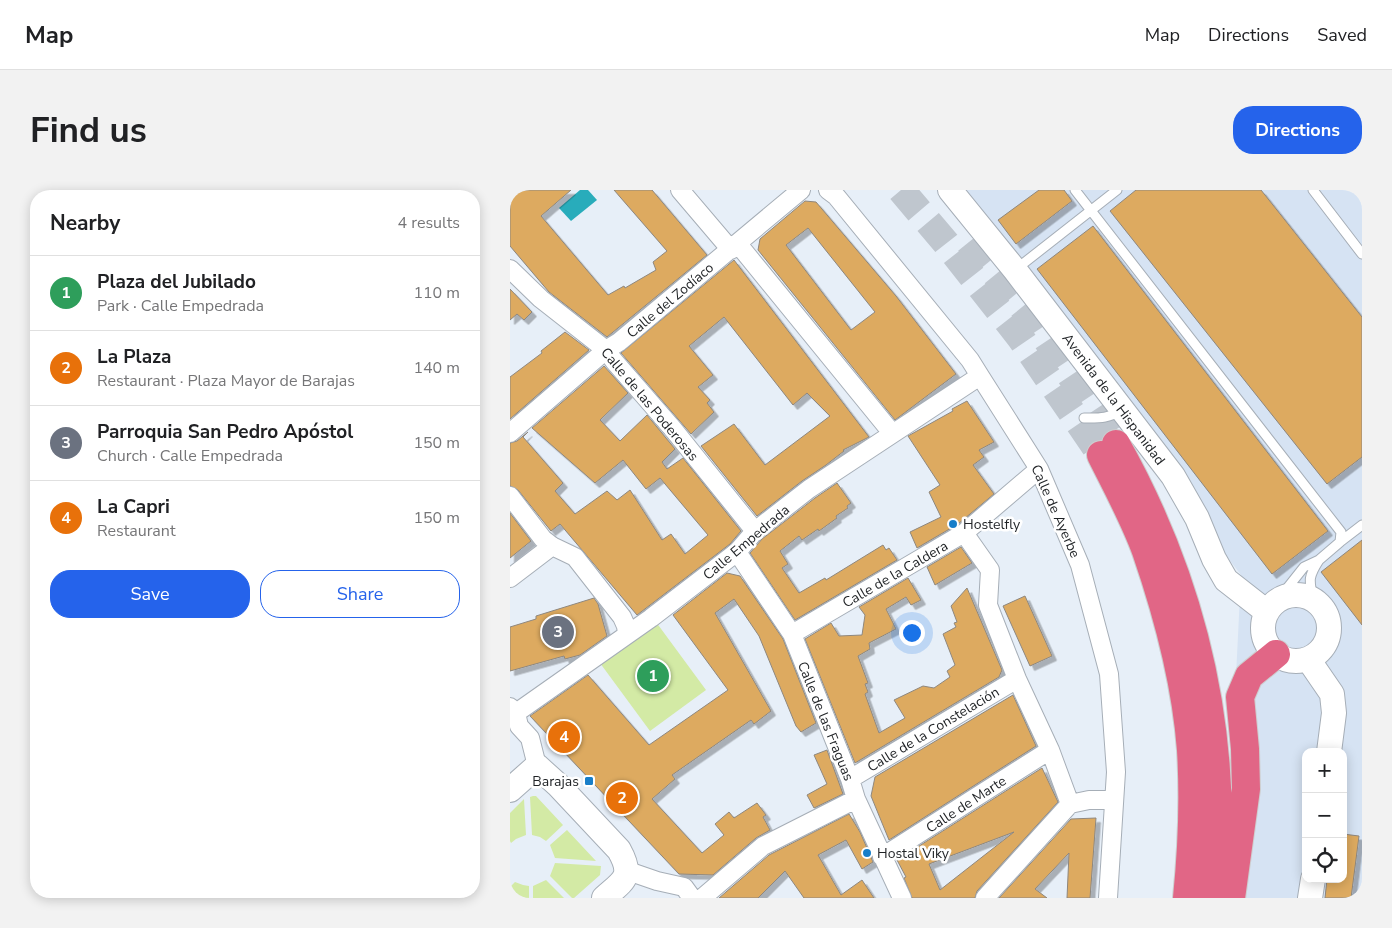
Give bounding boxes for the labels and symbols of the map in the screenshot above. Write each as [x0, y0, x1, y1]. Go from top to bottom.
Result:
street label: Calle del Zodíaco [623, 258, 718, 342]
street label: Avenida de la Hispanidad [1058, 330, 1169, 469]
street label: Calle de las Poderosas [597, 344, 703, 465]
street label: Calle de Ayerbe [1027, 462, 1085, 561]
street label: Calle Empedrada [699, 500, 794, 584]
place label: Hostelfly [963, 515, 1021, 534]
marker: Hostelfly [947, 518, 959, 530]
street label: Calle de la Caldera [839, 536, 951, 612]
pin: 3 [542, 613, 574, 651]
your location [899, 620, 925, 646]
pin: 1 [637, 657, 669, 695]
street label: Calle de las Fraguas [793, 659, 858, 784]
street label: Calle de la Constelación [864, 682, 1003, 776]
pin: 4 [548, 718, 580, 756]
street label: Calle de Marte [922, 771, 1010, 837]
place label: Barajas [532, 772, 579, 791]
marker: Barajas [583, 775, 595, 787]
pin: 2 [606, 779, 638, 817]
place label: Hostal Viky [877, 844, 950, 863]
marker: Hostal Viky [861, 847, 873, 859]

